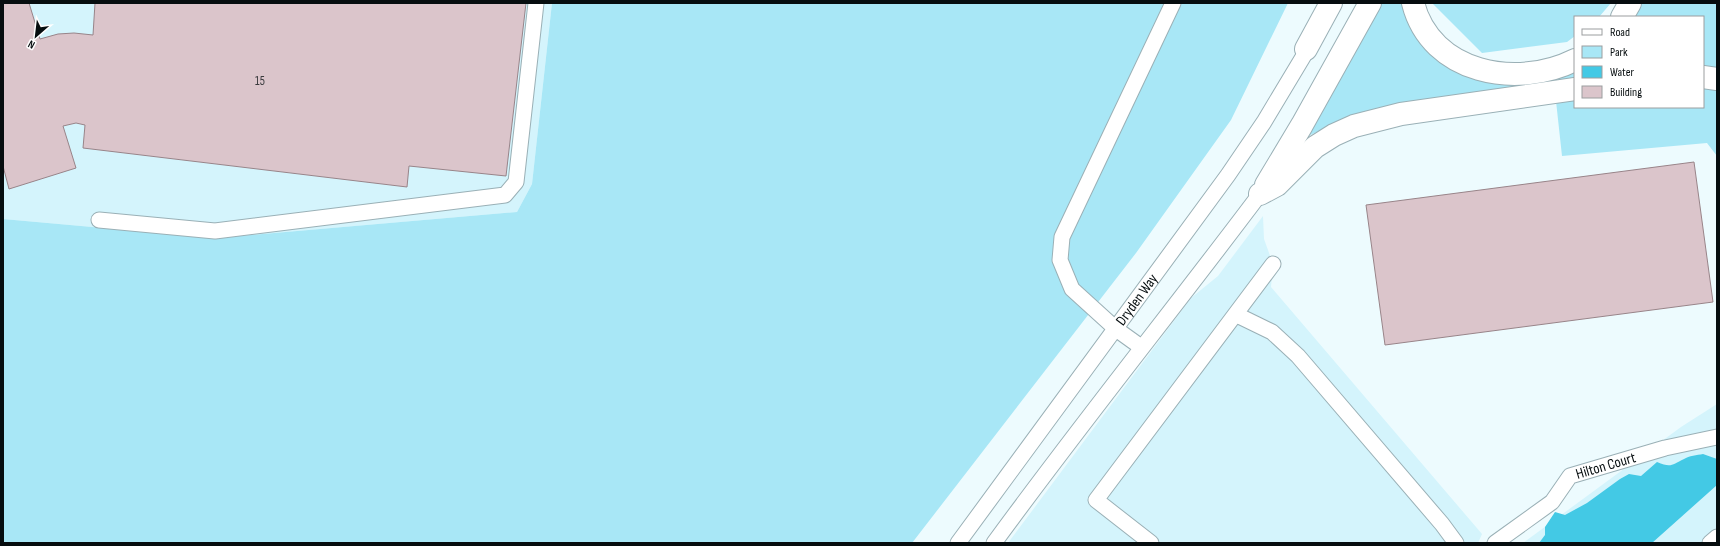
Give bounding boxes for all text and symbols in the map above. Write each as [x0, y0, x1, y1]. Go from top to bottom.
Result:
north arrow [16, 16, 56, 56]
legend [1574, 16, 1704, 108]
text: Road [1610, 25, 1630, 40]
text: N [26, 37, 37, 52]
text: Park [1610, 45, 1628, 60]
text: Water [1610, 65, 1634, 80]
house number: 15 [255, 73, 265, 89]
text: Building [1610, 85, 1642, 100]
street label: Dryden Way [1111, 270, 1162, 329]
street label: Hilton Court [1573, 448, 1638, 483]

